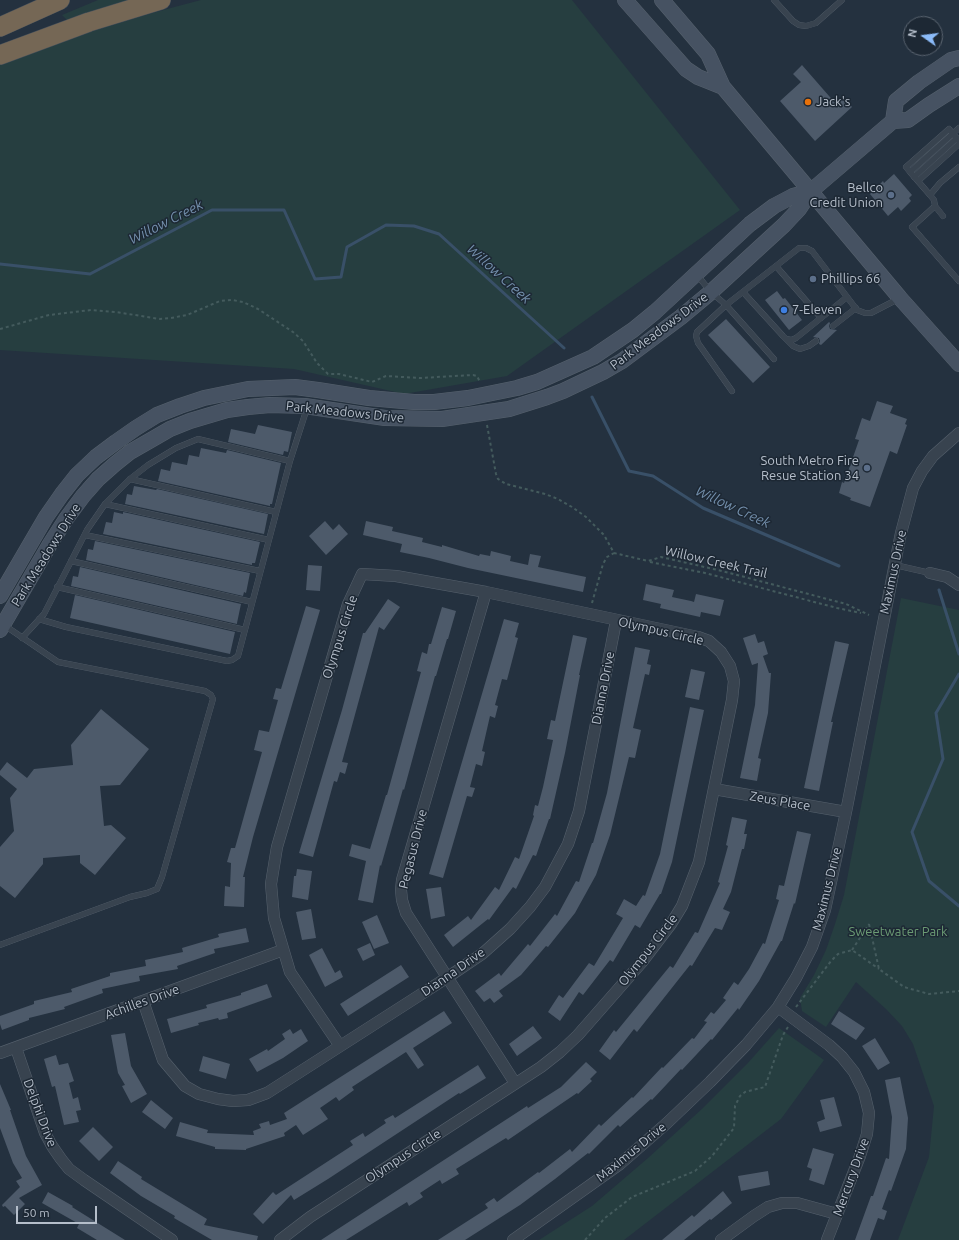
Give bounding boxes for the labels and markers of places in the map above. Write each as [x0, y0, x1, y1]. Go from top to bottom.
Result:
place label: Jack's [816, 94, 850, 110]
marker: Jack's [803, 97, 813, 107]
place label: Bellco Credit Union [810, 180, 883, 211]
marker: Bellco Credit Union [886, 190, 896, 200]
place label: Phillips 66 [821, 271, 880, 287]
marker: Phillips 66 [808, 274, 818, 284]
place label: 7-Eleven [792, 302, 842, 318]
marker: 7-Eleven [779, 305, 789, 315]
place label: South Metro Fire Resue Station 34 [760, 453, 859, 484]
marker: South Metro Fire Resue Station 34 [862, 463, 872, 473]

